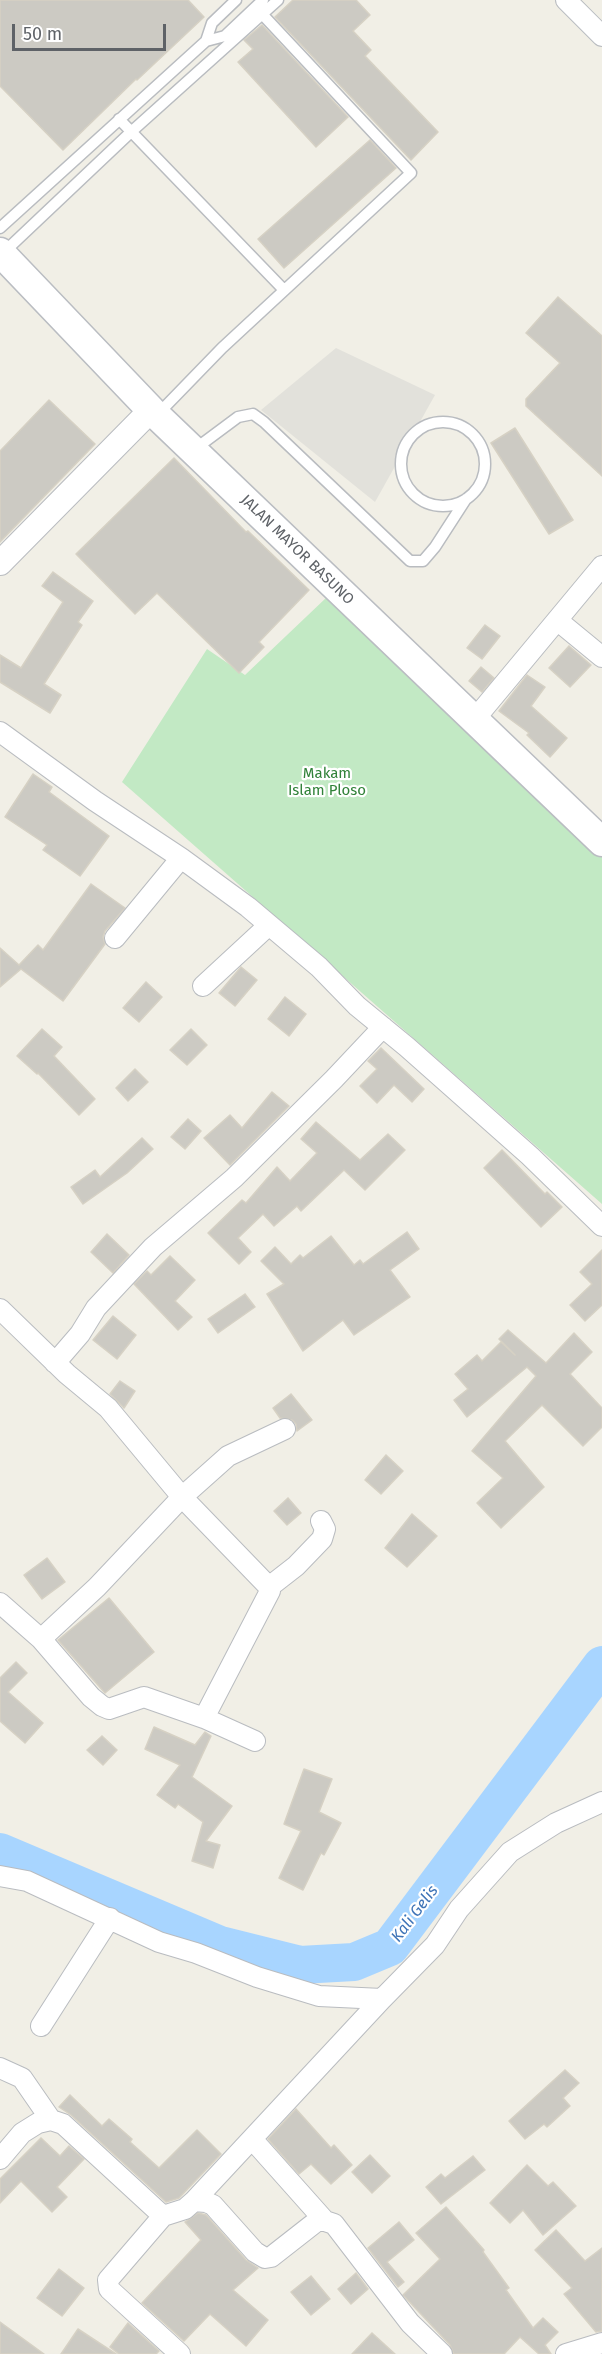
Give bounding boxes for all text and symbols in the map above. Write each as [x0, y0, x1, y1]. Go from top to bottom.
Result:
scale bar [15, 12, 170, 50]
text: 50 m [23, 23, 62, 45]
street label: JALAN MAYOR BASUNO [237, 491, 357, 609]
park label: Makam Islam Ploso [288, 765, 366, 800]
water label: Kali Gelis [387, 1882, 443, 1946]

